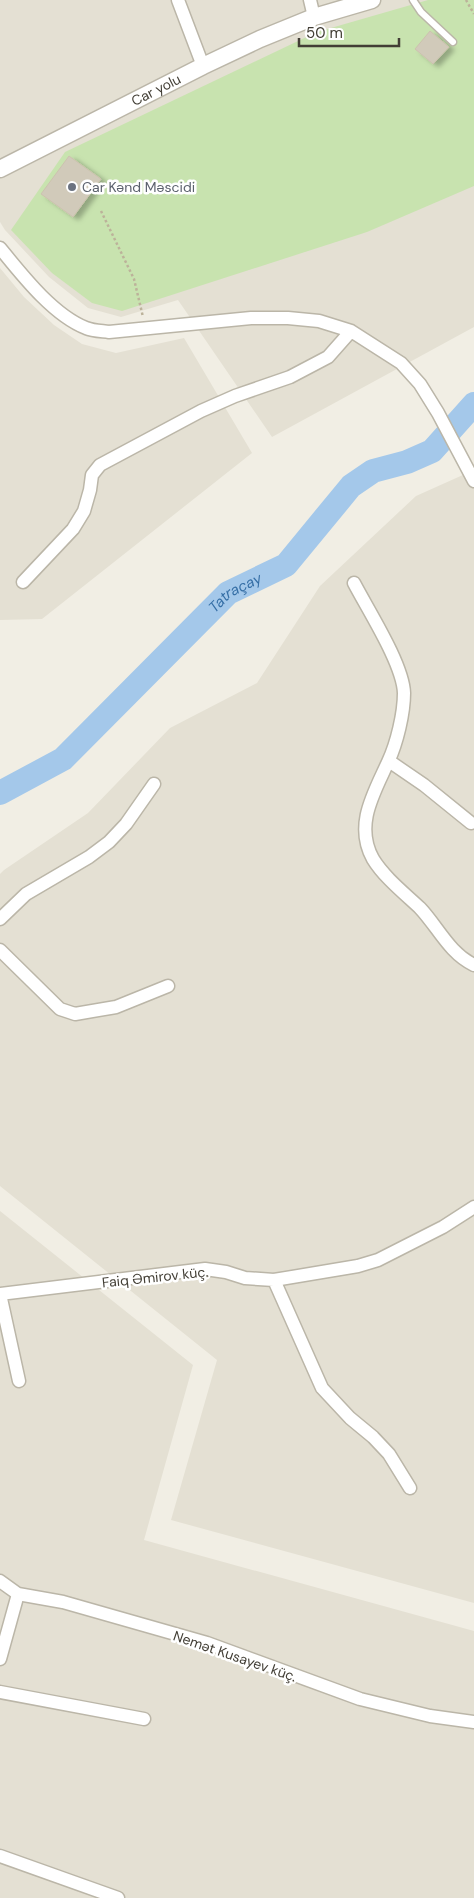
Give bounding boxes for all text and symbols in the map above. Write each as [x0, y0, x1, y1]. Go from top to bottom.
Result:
scale bar [299, 15, 399, 47]
text: 50 m [306, 23, 343, 43]
street label: Car yolu [128, 70, 184, 110]
place label: Car Kənd Məscidi [82, 178, 195, 196]
marker: Car Kənd Məscidi [66, 181, 78, 193]
water label: Tatraçay [204, 568, 266, 617]
street label: Faiq Əmirov küç. [101, 1262, 209, 1292]
street label: Nemət Kusayev küç. [171, 1626, 299, 1686]

